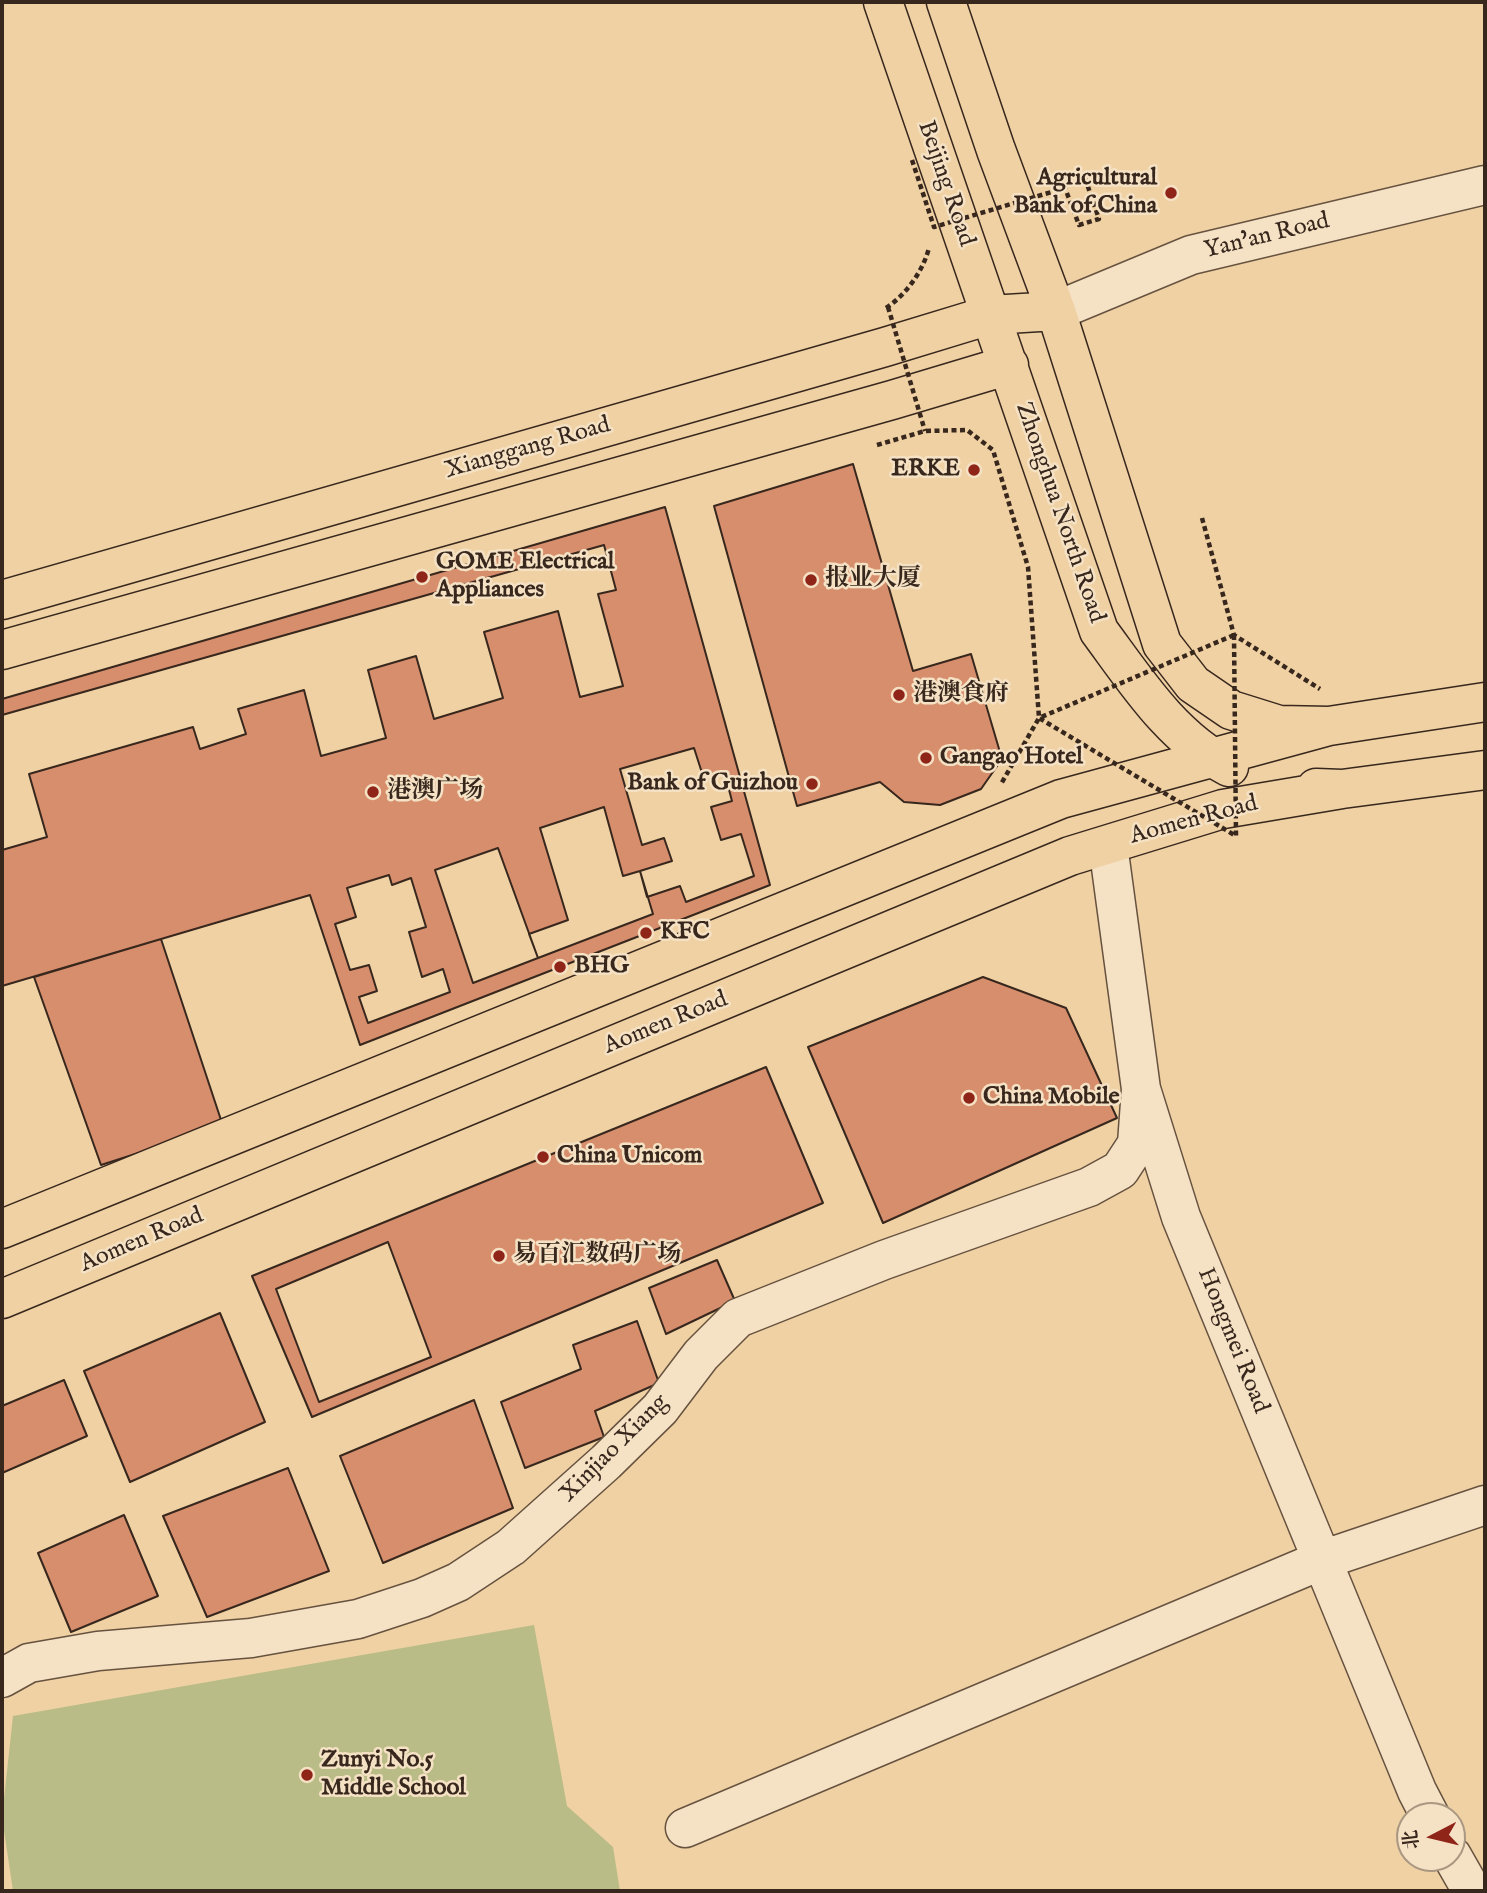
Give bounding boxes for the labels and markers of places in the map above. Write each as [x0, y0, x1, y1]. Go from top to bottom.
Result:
place label: Agricultural Bank of China [1014, 165, 1157, 221]
marker: Agricultural Bank of China [1163, 185, 1179, 201]
place label: ERKE [891, 456, 960, 484]
marker: ERKE [966, 462, 982, 478]
place label: GOME Electrical Appliances [436, 549, 614, 605]
place label: 报业大厦 [825, 566, 921, 594]
marker: GOME Electrical Appliances [414, 569, 430, 585]
marker: 报业大厦 [803, 572, 819, 588]
place label: 港澳食府 [913, 681, 1009, 709]
marker: 港澳食府 [891, 687, 907, 703]
place label: Gangao Hotel [940, 744, 1083, 772]
marker: Gangao Hotel [918, 750, 934, 766]
place label: Bank of Guizhou [627, 770, 798, 798]
marker: Bank of Guizhou [804, 776, 820, 792]
place label: 港澳广场 [387, 778, 483, 806]
marker: 港澳广场 [365, 784, 381, 800]
place label: KFC [660, 919, 710, 947]
marker: KFC [638, 925, 654, 941]
place label: BHG [574, 953, 629, 981]
marker: BHG [552, 959, 568, 975]
place label: China Mobile [983, 1084, 1120, 1112]
marker: China Mobile [961, 1090, 977, 1106]
place label: China Unicom [557, 1143, 702, 1171]
marker: China Unicom [535, 1149, 551, 1165]
place label: 易百汇数码广场 [513, 1242, 681, 1270]
marker: 易百汇数码广场 [491, 1248, 507, 1264]
place label: Zunyi No.5 Middle School [321, 1747, 466, 1803]
marker: Zunyi No.5 Middle School [299, 1767, 315, 1783]

